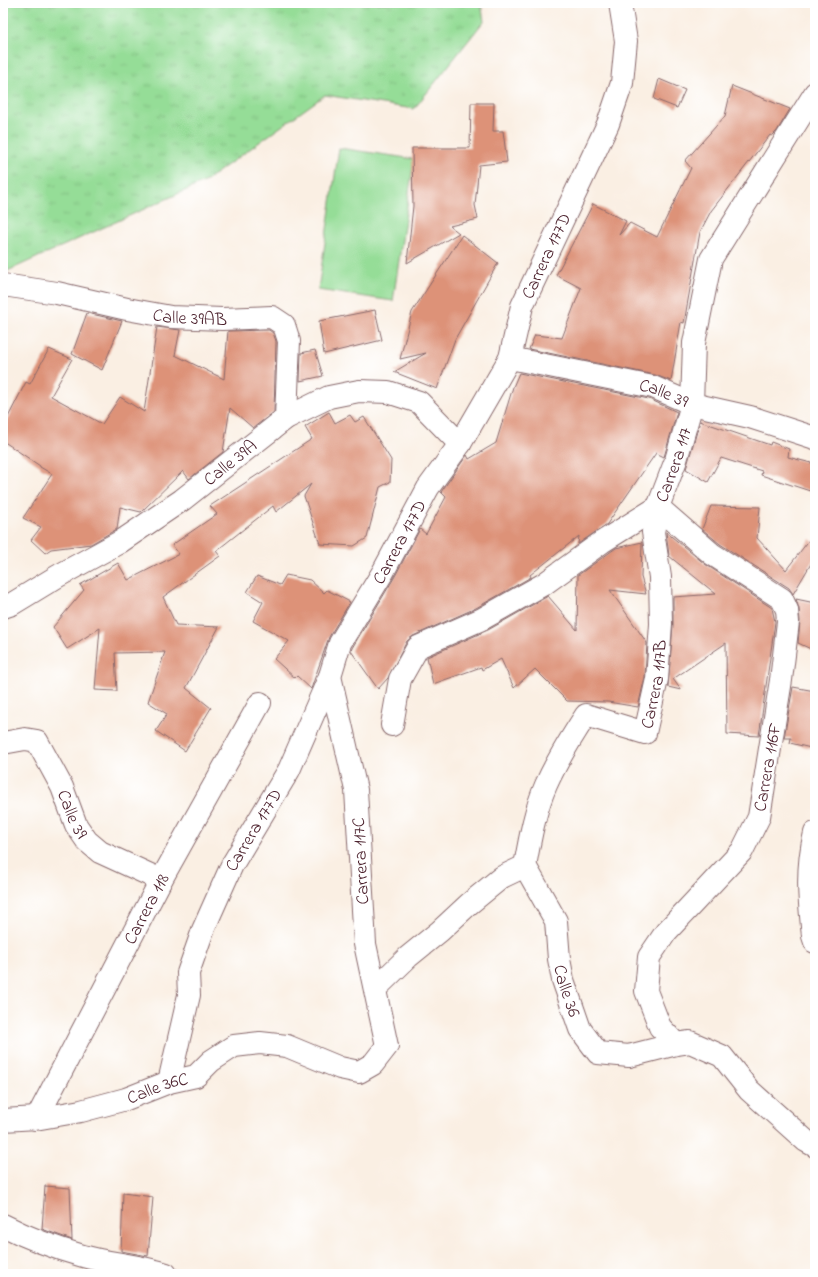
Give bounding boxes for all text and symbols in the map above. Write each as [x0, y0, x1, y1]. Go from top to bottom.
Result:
street label: Carrera 177D [516, 209, 579, 304]
street label: Calle 39AB [150, 303, 227, 334]
street label: Calle 39 [637, 374, 692, 416]
street label: Carrera 117 [650, 424, 700, 506]
street label: Calle 39A [199, 434, 264, 493]
street label: Carrera 177D [367, 496, 434, 590]
street label: Carrera 117B [635, 639, 675, 731]
street label: Carrera 116F [748, 721, 790, 814]
street label: Carrera 177D [220, 785, 290, 876]
street label: Calle 39 [49, 787, 93, 846]
street label: Carrera 117C [347, 816, 377, 905]
street label: Carrera 118 [119, 869, 177, 950]
street label: Calle 36 [545, 963, 586, 1021]
street label: Calle 36C [124, 1067, 191, 1112]

